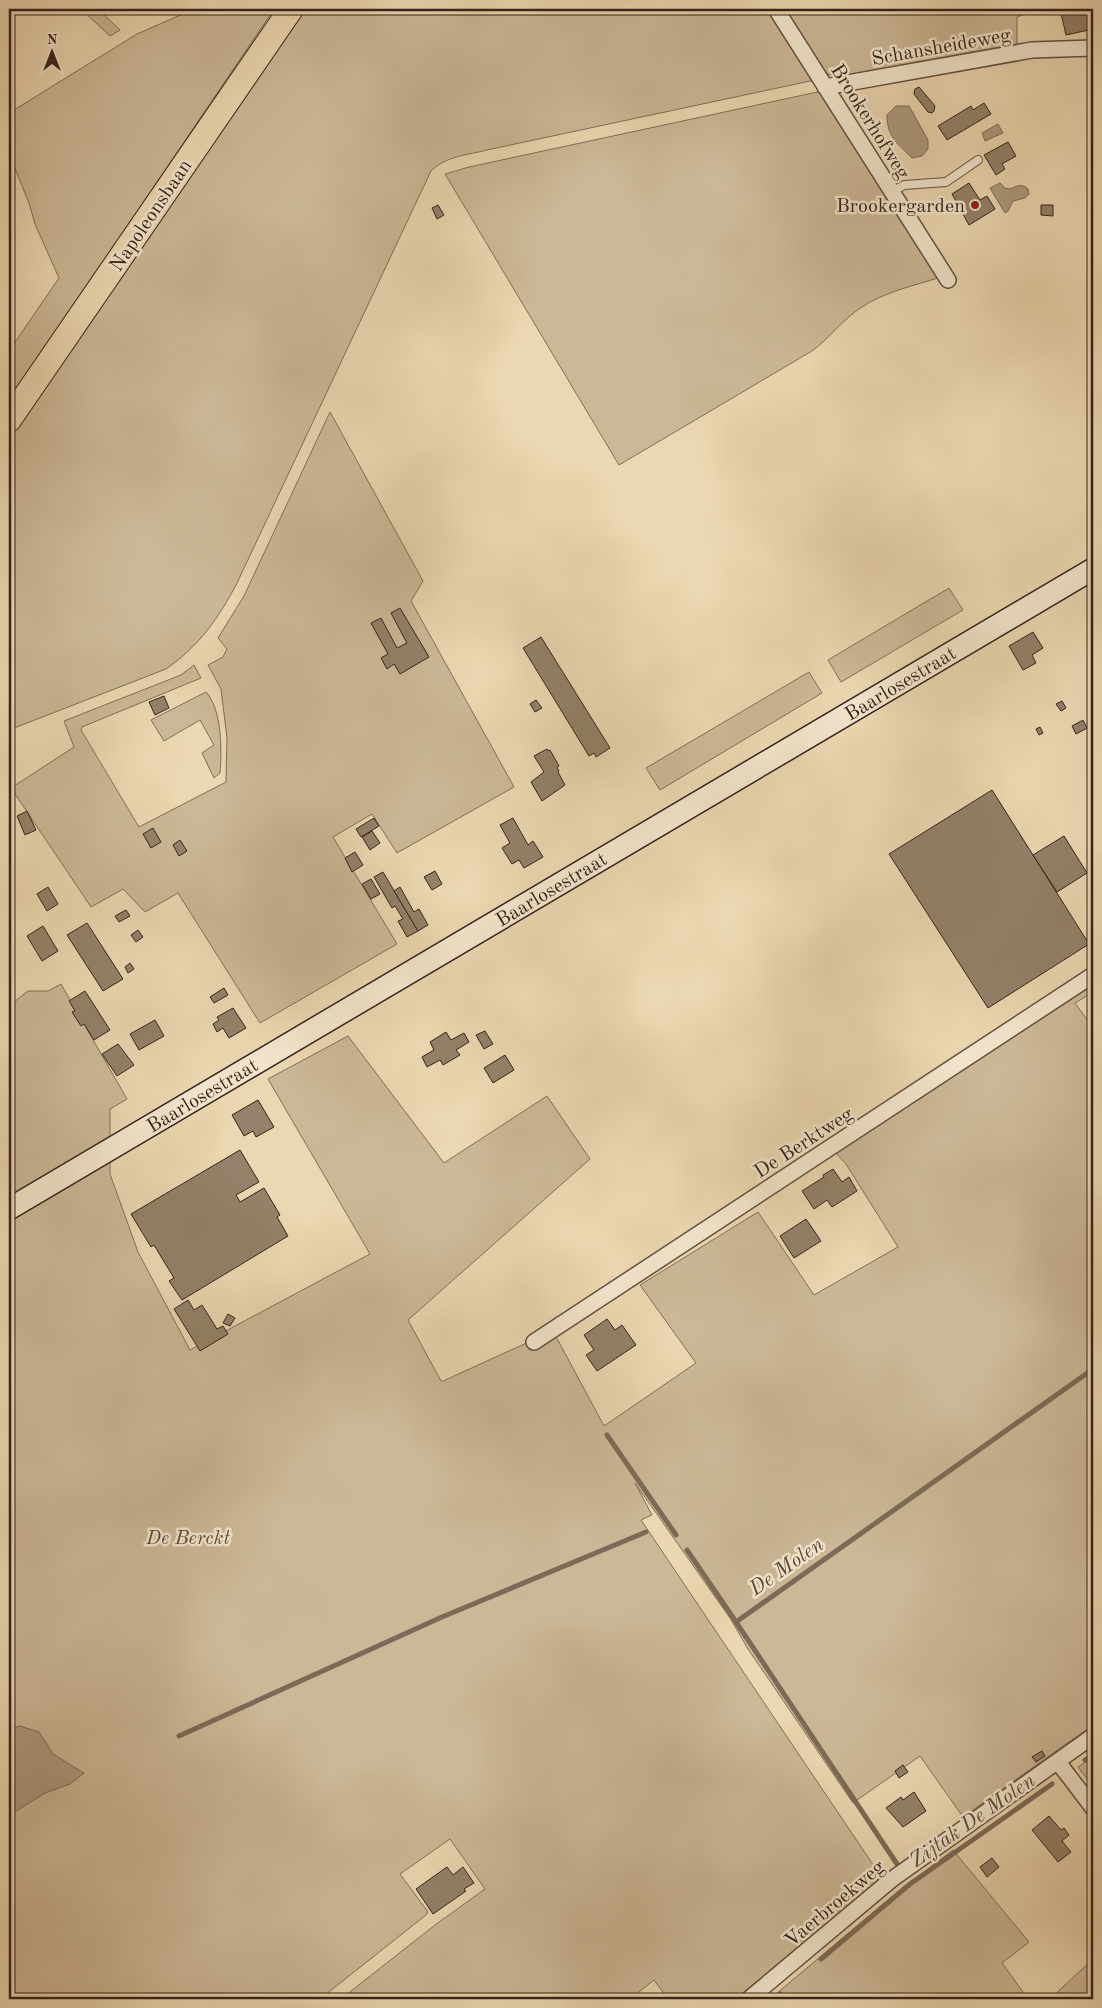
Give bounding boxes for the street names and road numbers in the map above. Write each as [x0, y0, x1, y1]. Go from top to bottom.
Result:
street label: Schansheideweg [870, 26, 1013, 70]
street label: Brookerhofweg [826, 61, 913, 183]
street label: Napoleonsbaan [107, 156, 197, 276]
street label: Baarlosestraat [842, 644, 960, 726]
street label: Baarlosestraat [493, 850, 611, 932]
street label: Baarlosestraat [144, 1056, 262, 1138]
street label: De Berktweg [751, 1104, 857, 1183]
street label: Vaerbroekweg [782, 1857, 889, 1952]

